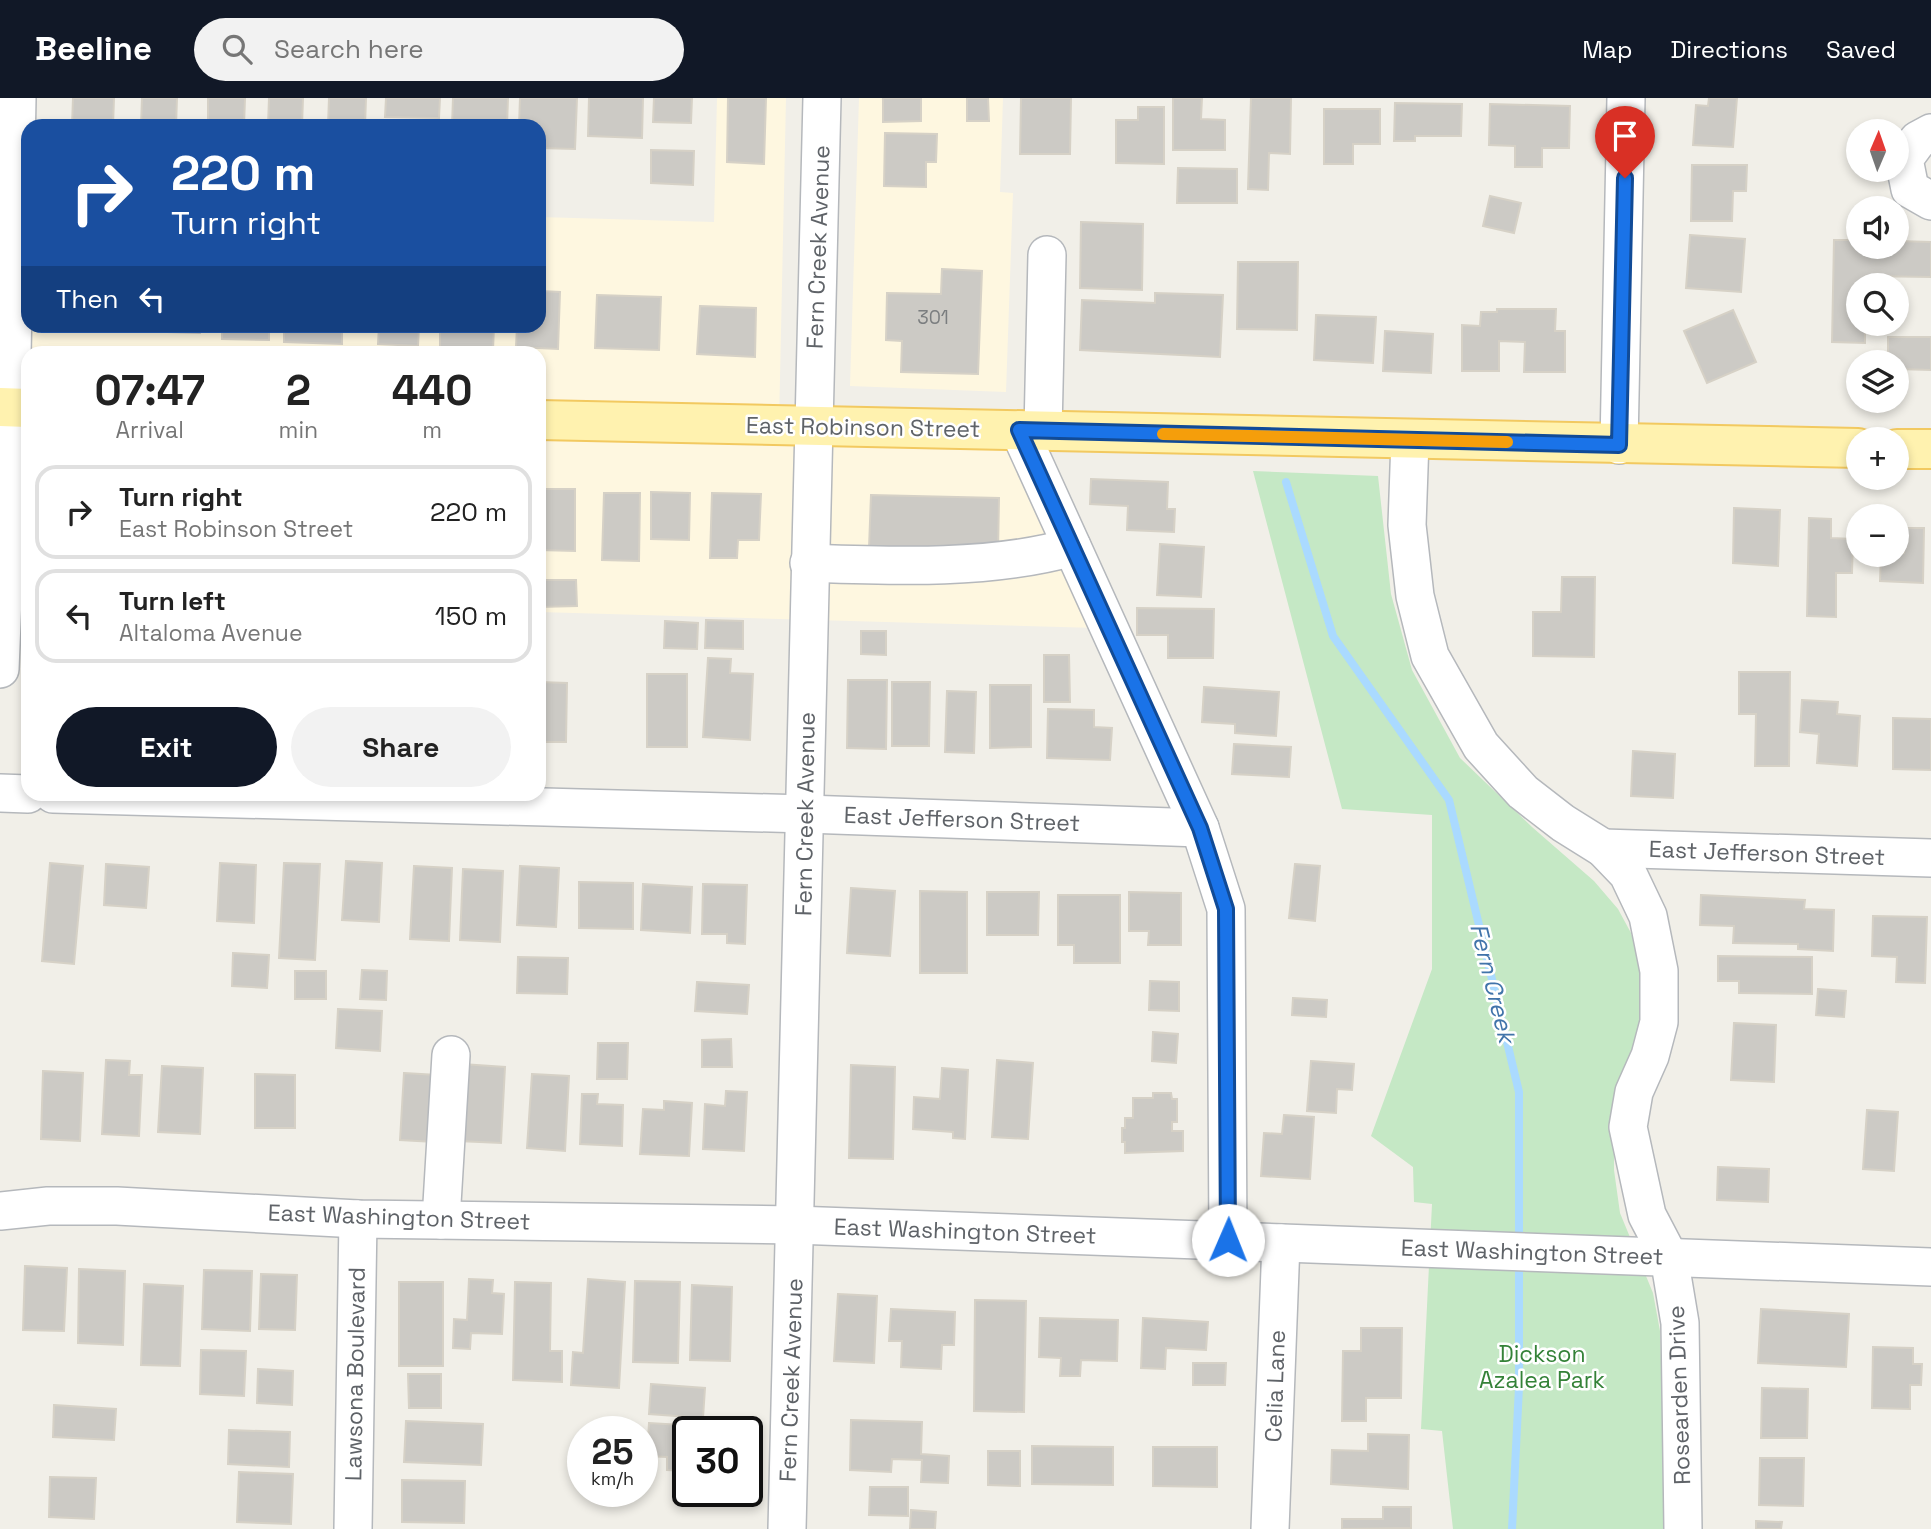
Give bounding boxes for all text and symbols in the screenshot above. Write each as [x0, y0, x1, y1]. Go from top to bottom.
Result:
search box [194, 18, 684, 81]
text: Beeline [35, 28, 152, 70]
icon: search [218, 30, 256, 68]
text: Search here [274, 32, 424, 66]
text: Map [1582, 34, 1632, 65]
text: Directions [1670, 34, 1788, 65]
text: Saved [1826, 34, 1896, 65]
pin [1595, 106, 1655, 178]
icon: arrive [1606, 117, 1644, 155]
north arrow [1846, 119, 1909, 182]
map controls [1846, 119, 1909, 567]
text: 220 m [171, 142, 315, 204]
street label: Fern Creek Avenue [799, 145, 837, 349]
icon: right [56, 147, 147, 238]
button: sound [1846, 196, 1909, 259]
text: Turn right [171, 203, 321, 243]
button: search [1846, 273, 1909, 336]
icon: left [133, 280, 171, 318]
text: Then [56, 282, 119, 316]
house number: 301 [917, 305, 949, 330]
button: layers [1846, 350, 1909, 413]
text: 07:47 [95, 364, 205, 417]
text: 2 [286, 364, 311, 417]
text: 440 [392, 364, 472, 417]
street label: East Robinson Street [746, 410, 980, 444]
text: Arrival [116, 415, 184, 445]
text: min [279, 415, 318, 445]
text: m [422, 415, 442, 445]
button: + [1846, 427, 1909, 490]
text: Turn right [119, 480, 243, 514]
icon: right [60, 493, 98, 531]
text: 220 m [430, 495, 507, 529]
button: − [1846, 504, 1909, 567]
text: East Robinson Street [119, 514, 353, 544]
text: Turn left [119, 584, 226, 618]
icon: left [60, 597, 98, 635]
text: 150 m [435, 599, 507, 633]
text: Altaloma Avenue [119, 618, 303, 648]
button: Exit [56, 707, 277, 787]
button: Share [291, 707, 511, 787]
street label: Fern Creek Avenue [788, 712, 822, 916]
street label: East Jefferson Street [843, 800, 1081, 838]
street label: East Jefferson Street [1648, 834, 1886, 872]
water label: Fern Creek [1463, 920, 1524, 1049]
street label: East Washington Street [267, 1197, 531, 1237]
position arrow [1191, 1203, 1265, 1277]
street label: East Washington Street [833, 1211, 1097, 1251]
street label: East Washington Street [1400, 1232, 1664, 1272]
street label: Lawsona Boulevard [338, 1267, 372, 1481]
street label: Fern Creek Avenue [772, 1278, 810, 1482]
street label: Rosearden Drive [1661, 1305, 1697, 1485]
street label: Celia Lane [1258, 1329, 1292, 1443]
park label: Dickson Azalea Park [1479, 1339, 1605, 1395]
speed limit sign: 30 [672, 1416, 763, 1507]
text: 25 [592, 1430, 633, 1474]
text: km/h [591, 1467, 634, 1490]

